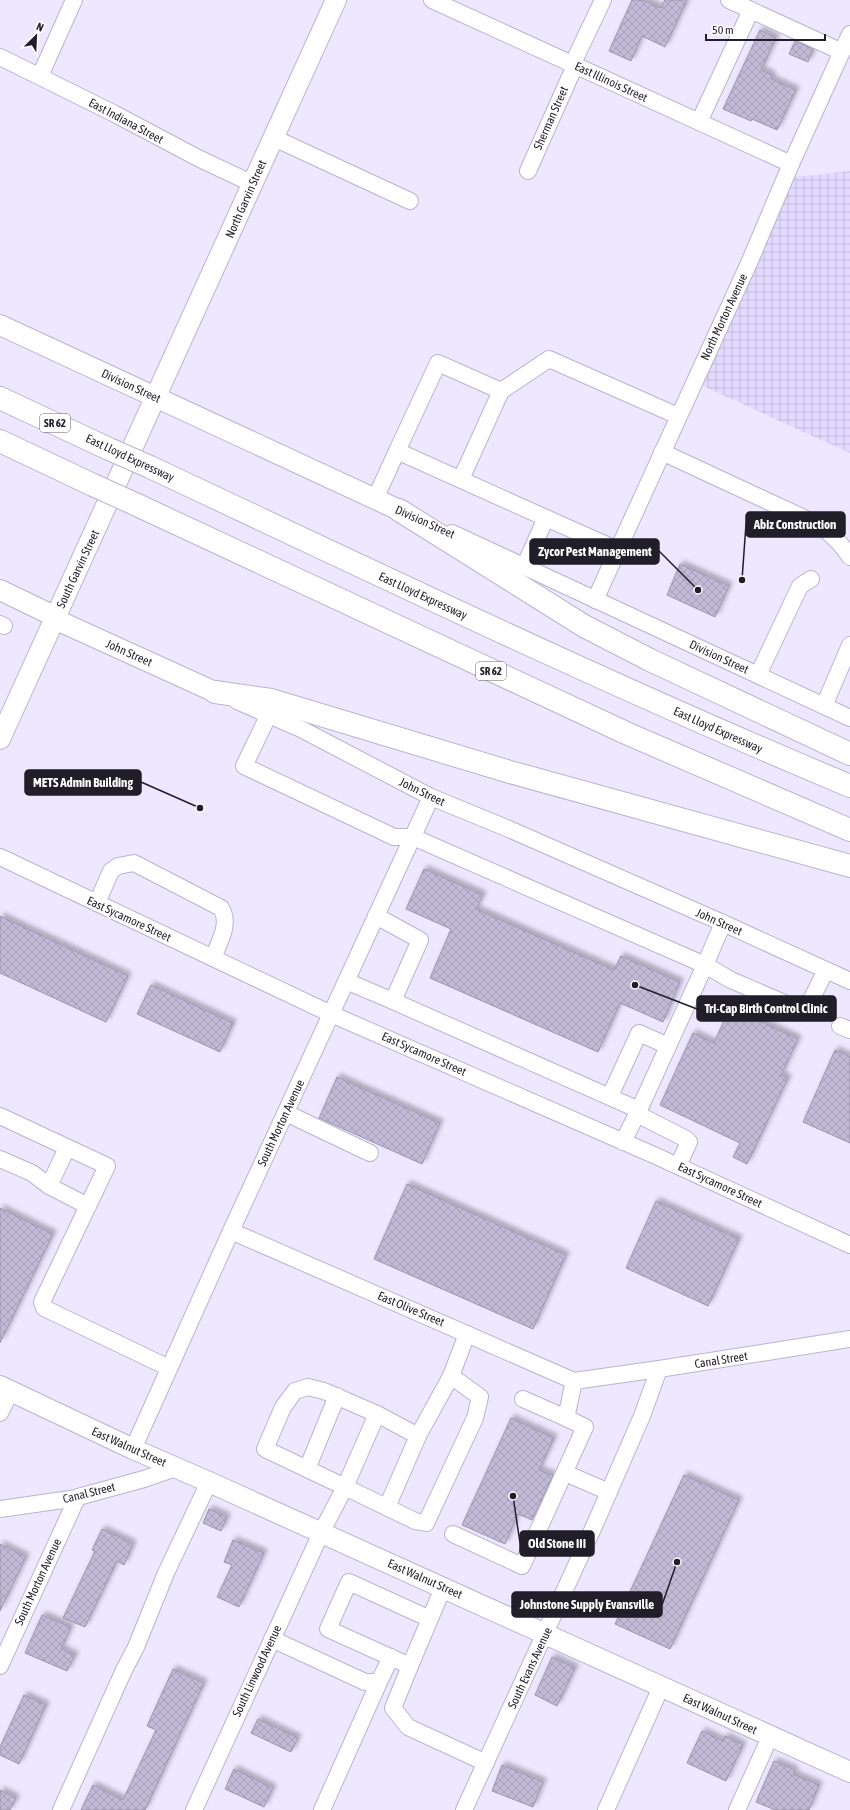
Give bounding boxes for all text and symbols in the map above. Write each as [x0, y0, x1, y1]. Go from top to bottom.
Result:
north arrow [16, 16, 56, 56]
scale bar [706, 16, 825, 42]
text: N [35, 20, 45, 34]
text: 50 m [712, 23, 734, 37]
street label: East Illinois Street [572, 59, 650, 105]
street label: Sherman Street [531, 84, 571, 152]
street label: East Indiana Street [86, 95, 166, 147]
street label: North Garvin Street [223, 157, 270, 240]
street label: North Morton Avenue [698, 272, 750, 362]
street label: Division Street [99, 366, 163, 406]
road number: SR 62 [40, 414, 70, 432]
street label: East Lloyd Expressway [83, 431, 177, 485]
street label: Division Street [393, 503, 457, 542]
callout: Abiz Construction [746, 512, 845, 537]
text: Abiz Construction [753, 517, 836, 532]
street label: South Garvin Street [54, 527, 102, 610]
callout: Zycor Pest Management [530, 539, 659, 564]
text: Zycor Pest Management [538, 544, 652, 559]
street label: East Lloyd Expressway [376, 569, 470, 623]
street label: John Street [104, 637, 155, 670]
street label: Division Street [687, 637, 751, 677]
road number: SR 62 [476, 662, 506, 680]
street label: East Lloyd Expressway [671, 704, 765, 756]
callout: METS Admin Building [25, 770, 141, 795]
text: METS Admin Building [33, 775, 133, 790]
street label: John Street [397, 775, 448, 809]
street label: East Sycamore Street [85, 893, 174, 945]
street label: John Street [694, 906, 745, 939]
callout: Tri-Cap Birth Control Clinic [697, 996, 836, 1021]
text: Tri-Cap Birth Control Clinic [704, 1001, 828, 1016]
street label: East Sycamore Street [380, 1029, 469, 1079]
street label: South Morton Avenue [255, 1077, 307, 1169]
street label: East Sycamore Street [676, 1159, 765, 1211]
street label: East Olive Street [375, 1289, 447, 1330]
street label: Canal Street [693, 1349, 749, 1371]
street label: East Walnut Street [90, 1424, 169, 1470]
street label: Canal Street [61, 1480, 117, 1506]
callout: Old Stone III [520, 1531, 594, 1556]
street label: South Morton Avenue [12, 1536, 64, 1628]
text: Old Stone III [528, 1536, 586, 1551]
street label: East Walnut Street [386, 1556, 465, 1602]
callout: Johnstone Supply Evansville [512, 1592, 662, 1617]
text: Johnstone Supply Evansville [519, 1597, 654, 1612]
street label: South Linwood Avenue [230, 1623, 284, 1719]
street label: South Evans Avenue [505, 1625, 555, 1711]
street label: East Walnut Street [681, 1691, 760, 1738]

